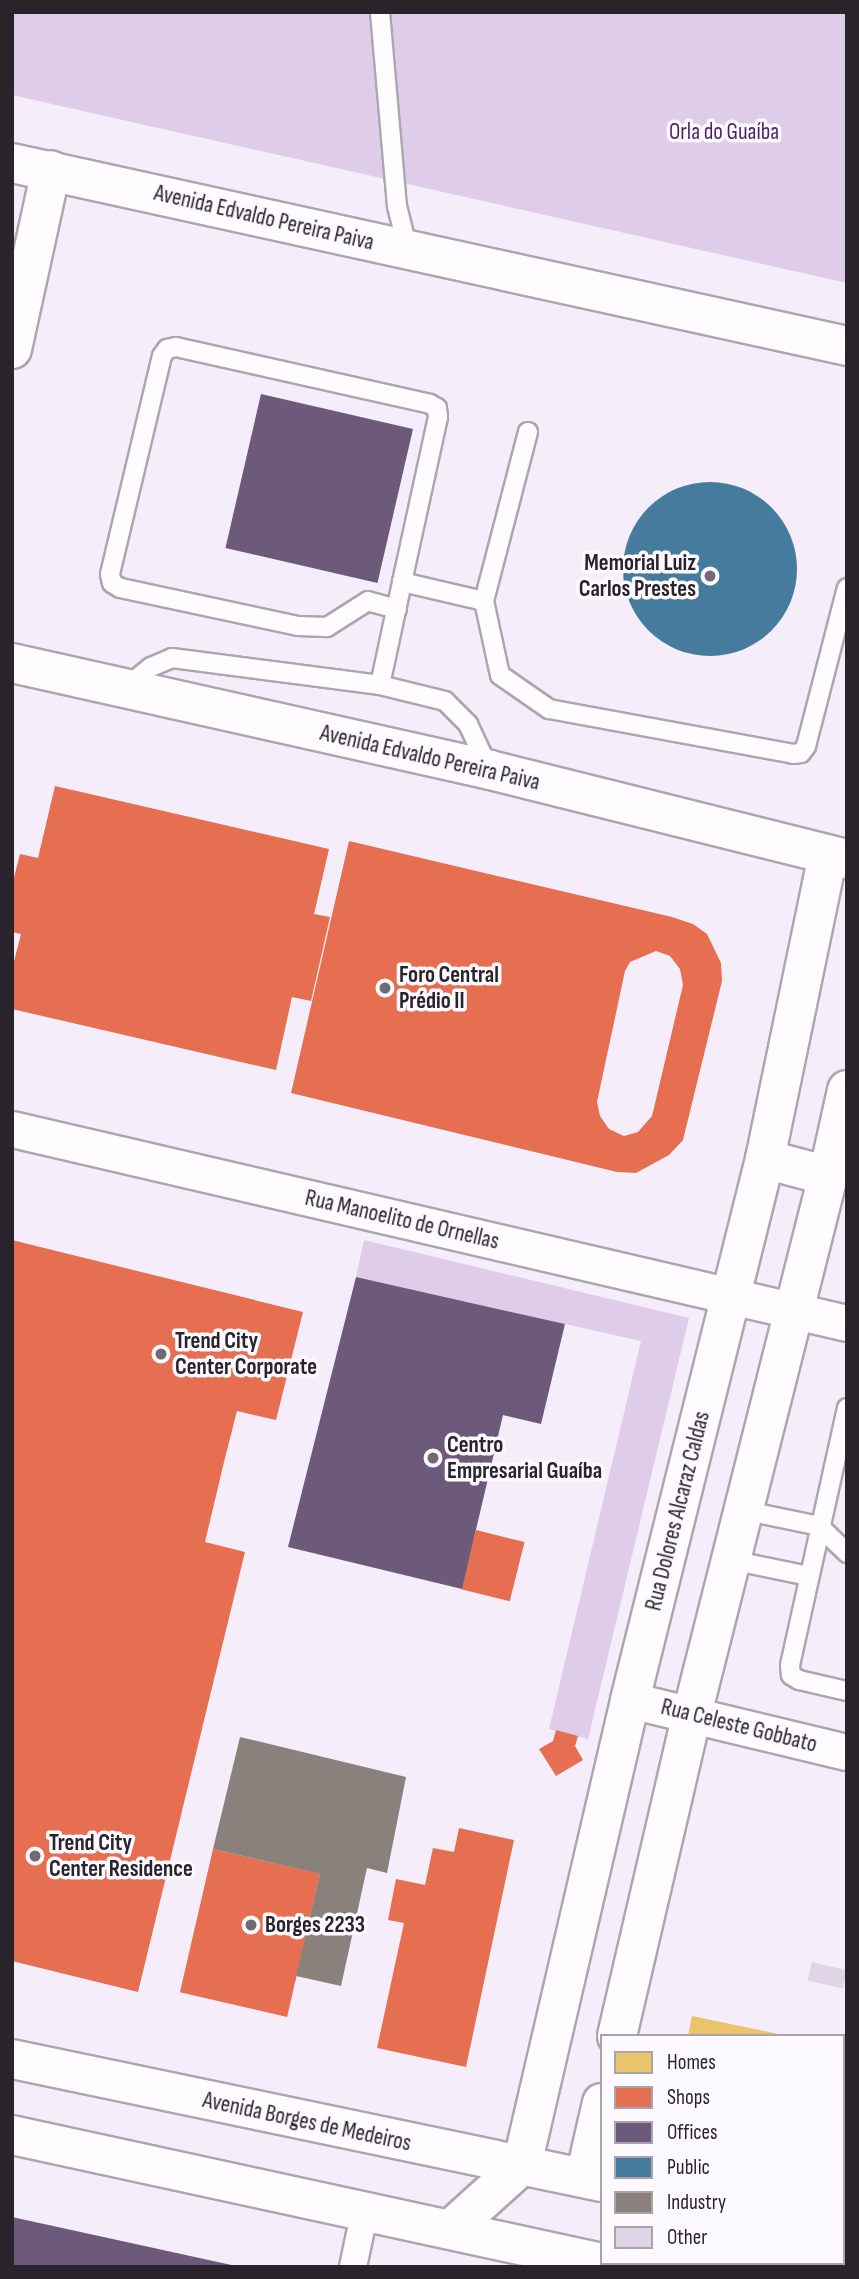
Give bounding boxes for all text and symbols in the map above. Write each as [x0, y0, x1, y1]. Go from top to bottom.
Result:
park label: Orla do Guaíba [669, 118, 779, 146]
street label: Avenida Edvaldo Pereira Paiva [151, 179, 377, 257]
place label: Memorial Luiz Carlos Prestes [579, 549, 696, 603]
marker: Memorial Luiz Carlos Prestes [702, 568, 718, 584]
street label: Avenida Edvaldo Pereira Paiva [317, 719, 543, 797]
place label: Foro Central Prédio II [399, 961, 499, 1015]
marker: Foro Central Prédio II [377, 980, 393, 996]
street label: Rua Manoelito de Ornellas [302, 1184, 502, 1256]
place label: Trend City Center Corporate [175, 1327, 317, 1381]
marker: Trend City Center Corporate [153, 1346, 169, 1362]
street label: Rua Dolores Alcaraz Caldas [640, 1408, 716, 1614]
place label: Centro Empresarial Guaíba [447, 1431, 602, 1485]
marker: Centro Empresarial Guaíba [425, 1450, 441, 1466]
street label: Rua Celeste Gobbato [658, 1693, 820, 1759]
place label: Trend City Center Residence [49, 1829, 193, 1883]
marker: Trend City Center Residence [27, 1848, 43, 1864]
place label: Borges 2233 [265, 1911, 365, 1939]
marker: Borges 2233 [243, 1917, 259, 1933]
legend [600, 2034, 845, 2265]
text: Homes [667, 2050, 716, 2075]
text: Shops [667, 2085, 710, 2110]
street label: Avenida Borges de Medeiros [200, 2086, 414, 2158]
text: Offices [667, 2120, 718, 2145]
text: Public [667, 2155, 710, 2180]
text: Industry [667, 2190, 726, 2215]
text: Other [667, 2225, 707, 2250]

